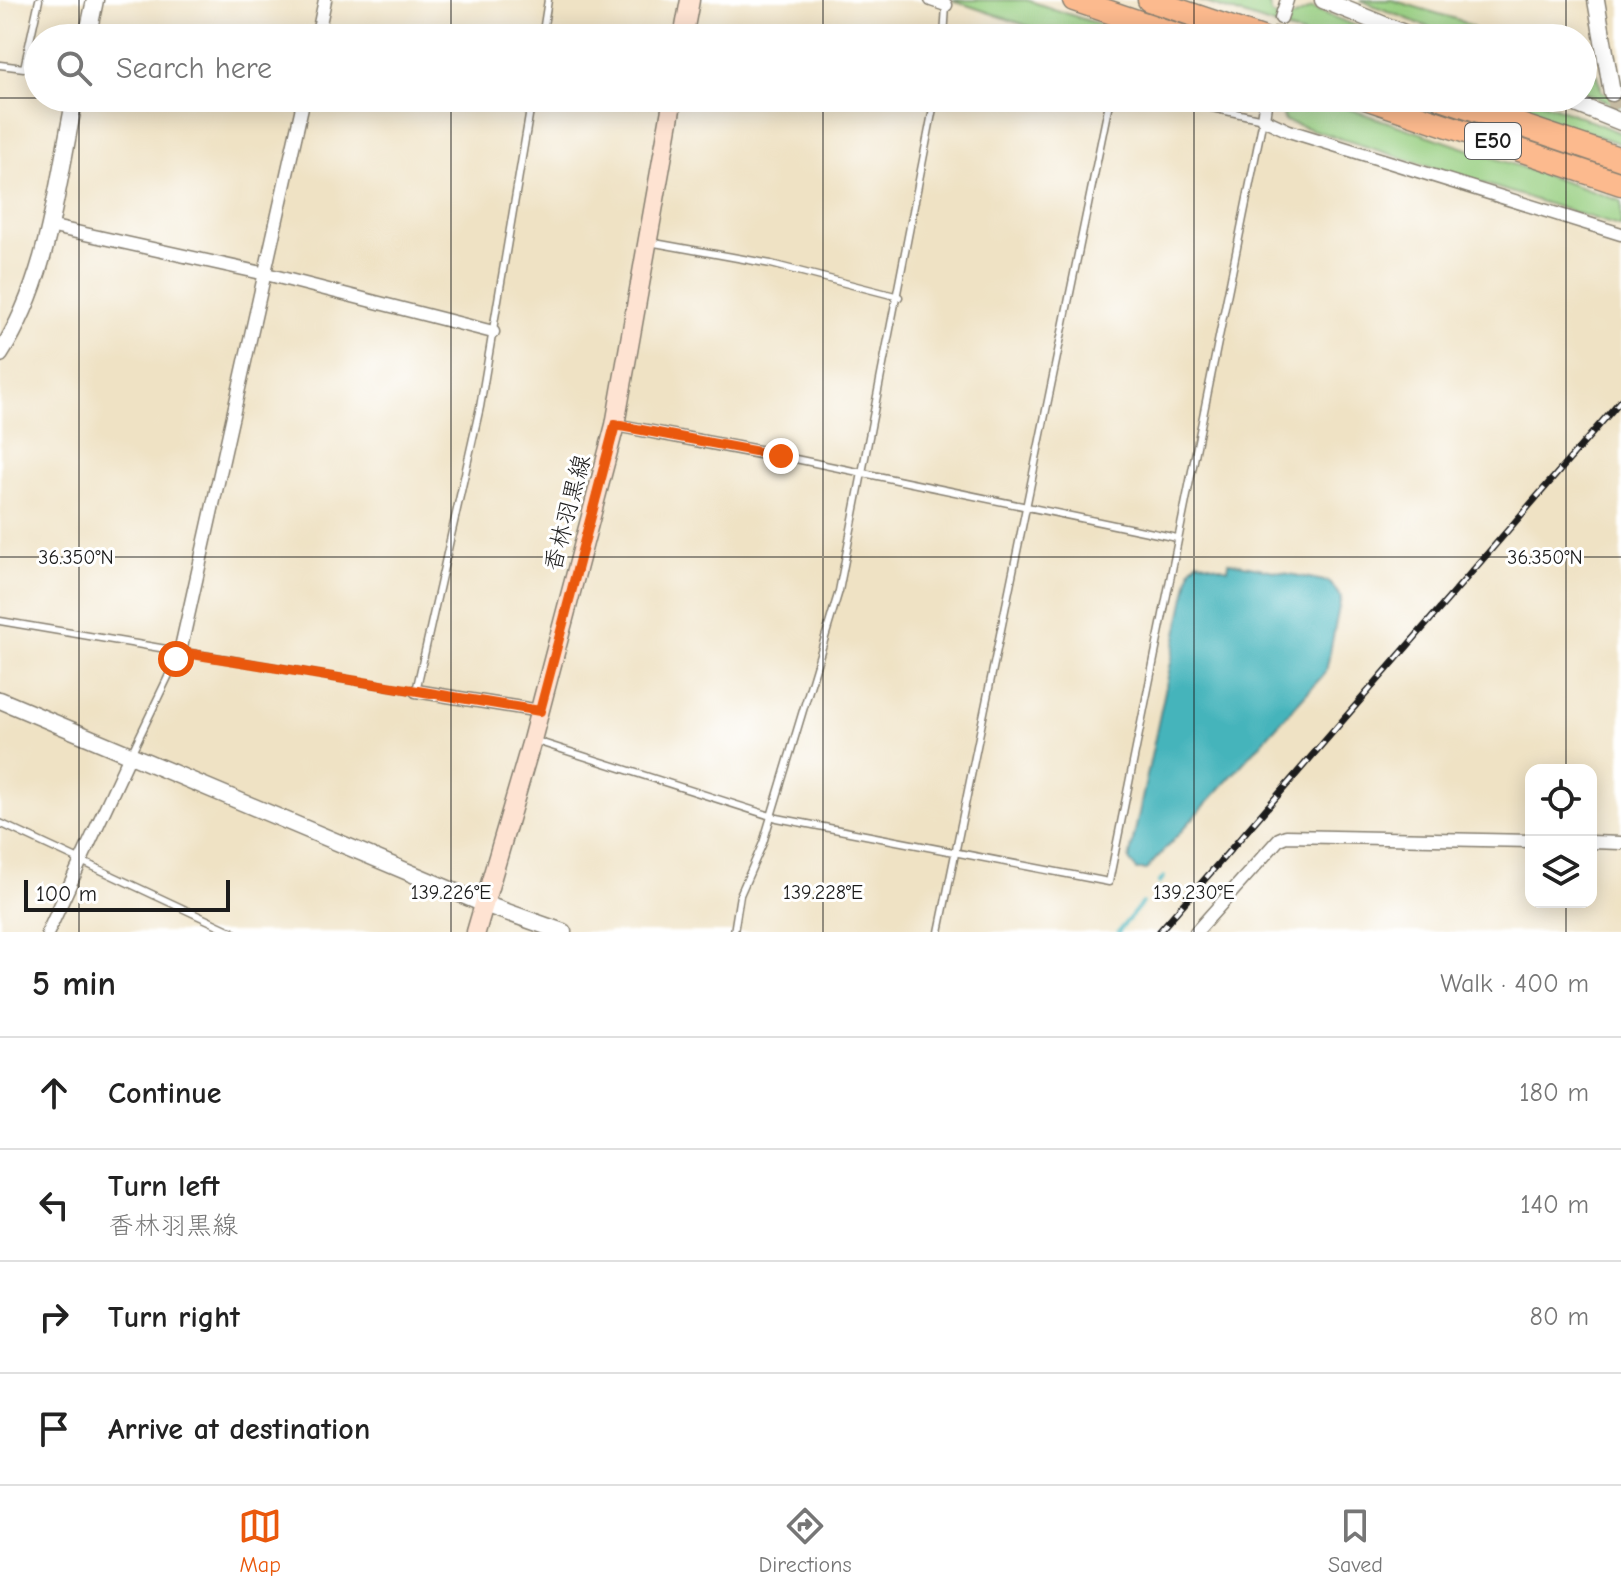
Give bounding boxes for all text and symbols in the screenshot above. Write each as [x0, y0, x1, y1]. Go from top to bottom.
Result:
search box [24, 24, 1597, 112]
icon: search [52, 46, 96, 90]
text: Search here [116, 51, 272, 86]
road number: E50 [1465, 123, 1521, 159]
route end [763, 438, 799, 474]
street label: 香林羽黒線 [538, 451, 596, 575]
text: 36.350°N [38, 546, 114, 569]
text: 36.350°N [1507, 546, 1583, 569]
route start [158, 641, 194, 677]
map controls [1525, 764, 1597, 908]
button: locate [1525, 764, 1597, 836]
button: layers [1525, 836, 1597, 908]
scale bar [24, 876, 230, 912]
text: 100 m [36, 881, 97, 907]
text: 139.226°E [411, 881, 491, 904]
text: 139.228°E [783, 881, 863, 904]
text: 139.230°E [1153, 881, 1235, 904]
text: 5 min [32, 964, 116, 1004]
text: Walk · 400 m [1440, 969, 1589, 999]
icon: ahead [32, 1071, 76, 1115]
text: Continue [108, 1076, 222, 1111]
text: 180 m [1519, 1078, 1589, 1108]
text: Turn left [108, 1169, 220, 1204]
icon: left [32, 1183, 76, 1227]
text: 140 m [1520, 1190, 1589, 1220]
text: 香林羽黒線 [108, 1211, 238, 1241]
icon: right [32, 1295, 76, 1339]
text: Turn right [108, 1300, 240, 1335]
text: 80 m [1530, 1302, 1589, 1332]
icon: arrive [32, 1407, 76, 1451]
text: Arrive at destination [108, 1412, 370, 1447]
tab: Map [238, 1504, 282, 1578]
tab: Directions [759, 1504, 852, 1578]
tab: Saved [1328, 1504, 1383, 1578]

